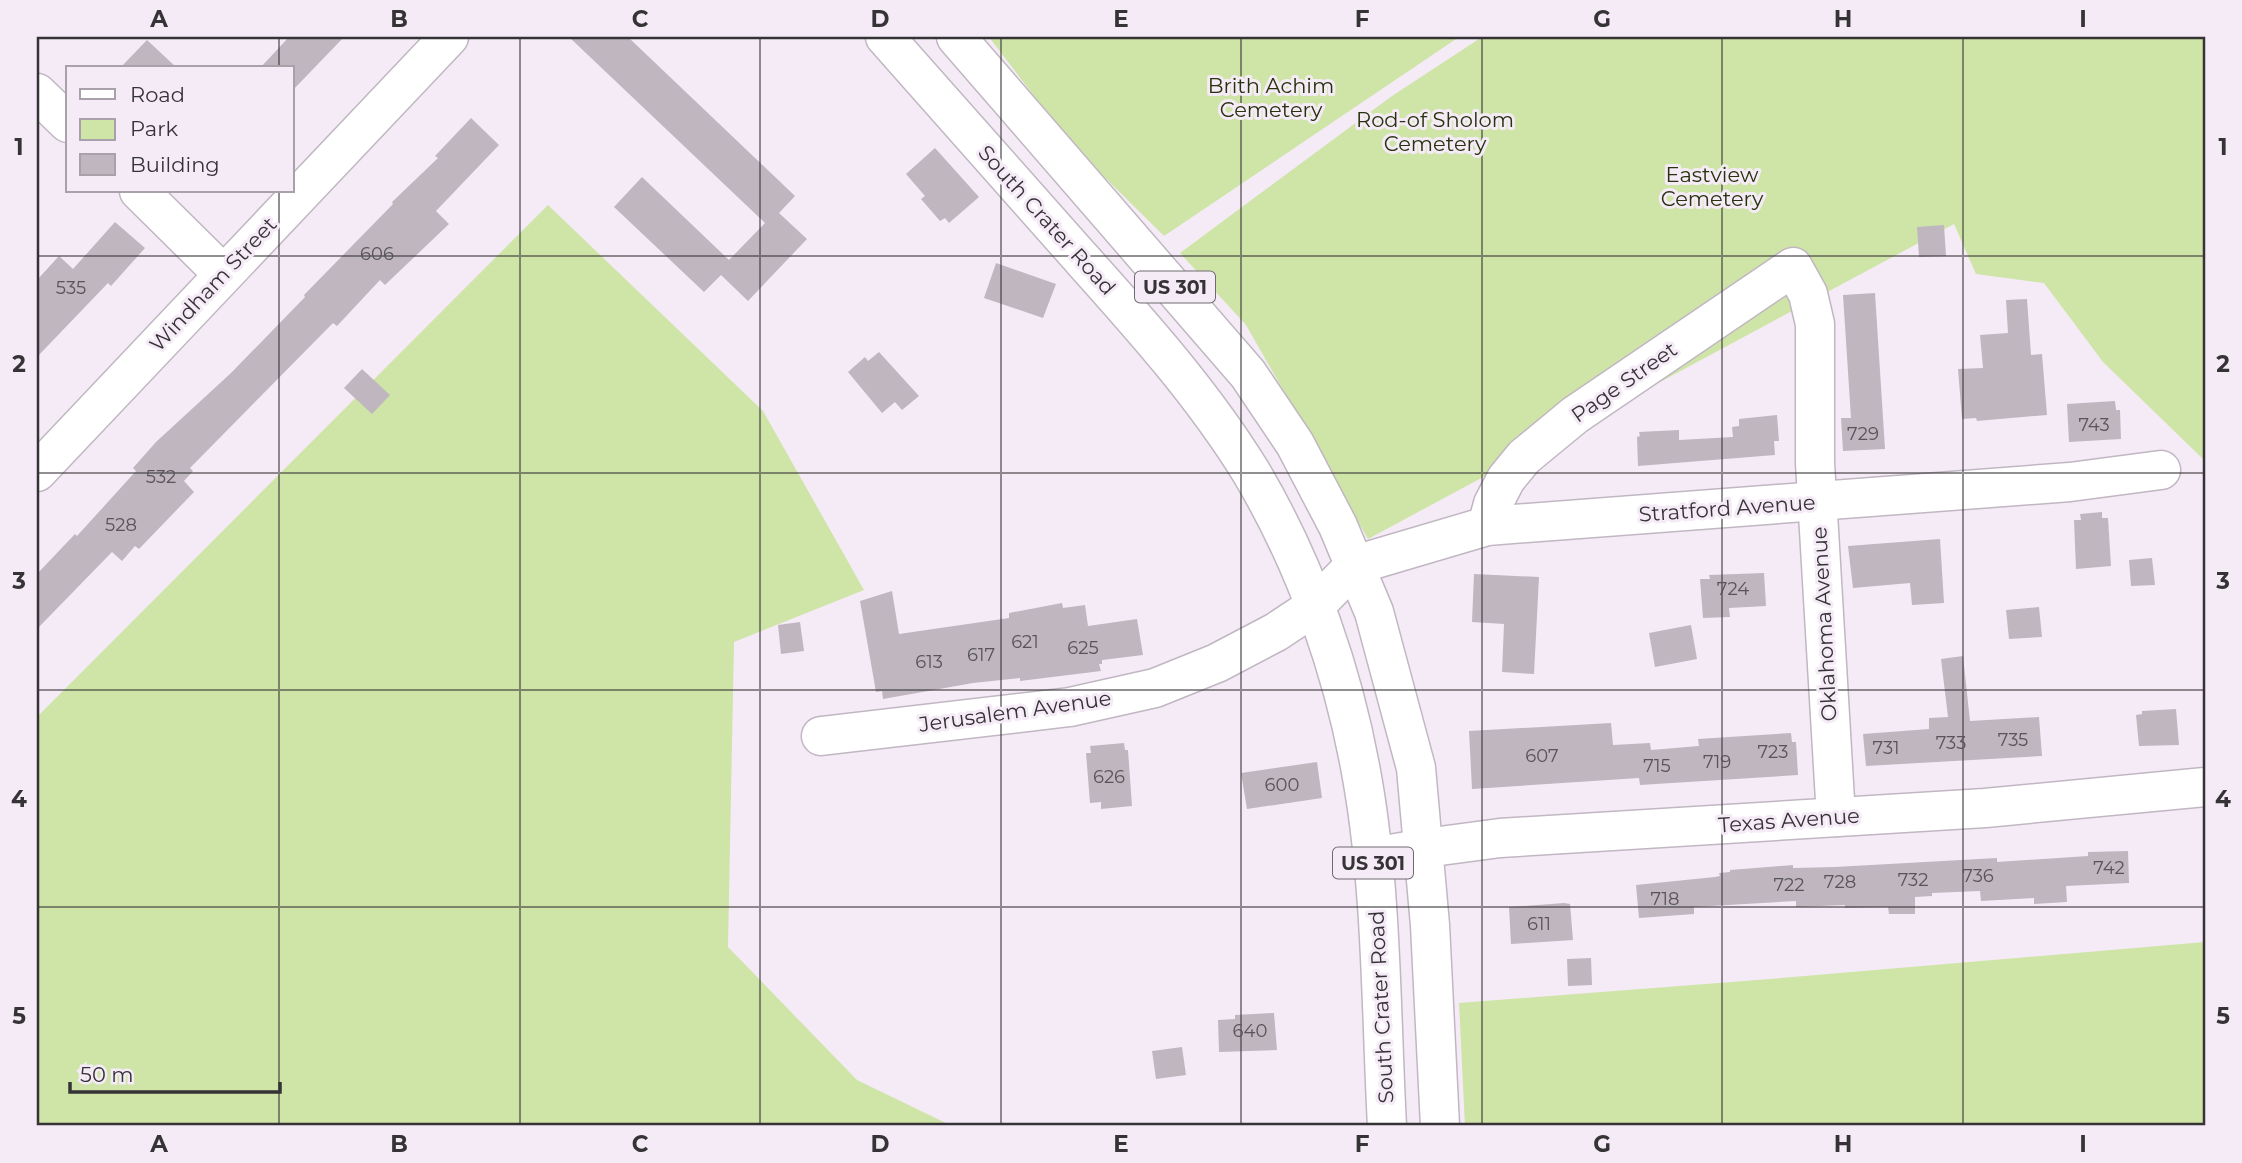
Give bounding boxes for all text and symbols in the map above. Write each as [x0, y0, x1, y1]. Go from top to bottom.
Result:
text: A [149, 5, 168, 33]
text: B [390, 5, 408, 33]
text: C [632, 5, 649, 33]
text: D [871, 5, 890, 33]
text: E [1113, 5, 1129, 33]
text: F [1355, 5, 1370, 33]
text: G [1593, 5, 1611, 33]
text: H [1834, 5, 1852, 33]
text: I [2079, 5, 2087, 33]
legend [66, 66, 294, 192]
park label: Brith Achim Cemetery [1208, 73, 1334, 122]
text: Road [130, 82, 185, 107]
park label: Rod-of Sholom Cemetery [1356, 107, 1514, 156]
text: Park [130, 116, 178, 141]
text: 1 [14, 133, 24, 161]
text: 1 [2218, 133, 2228, 161]
street label: South Crater Road [973, 140, 1121, 300]
text: Building [130, 152, 220, 177]
park label: Eastview Cemetery [1661, 162, 1764, 211]
street label: Windham Street [144, 212, 282, 356]
house number: 606 [360, 243, 394, 265]
road number: US 301 [1135, 272, 1215, 302]
house number: 535 [56, 277, 86, 299]
street label: Page Street [1566, 336, 1682, 428]
text: 2 [12, 350, 26, 378]
text: 2 [2216, 350, 2230, 378]
house number: 743 [2078, 414, 2110, 436]
house number: 729 [1847, 423, 1879, 445]
house number: 532 [146, 466, 176, 488]
street label: Stratford Avenue [1638, 489, 1816, 527]
house number: 528 [105, 514, 137, 536]
street label: Oklahoma Avenue [1806, 526, 1842, 722]
text: 3 [11, 567, 26, 595]
text: 3 [2215, 567, 2230, 595]
house number: 724 [1717, 578, 1749, 600]
house number: 621 [1011, 631, 1039, 653]
house number: 625 [1067, 637, 1099, 659]
house number: 617 [967, 644, 995, 666]
house number: 613 [915, 651, 943, 673]
street label: Jerusalem Avenue [916, 685, 1113, 737]
house number: 735 [1998, 729, 2028, 751]
house number: 733 [1936, 732, 1966, 754]
house number: 731 [1872, 737, 1900, 759]
house number: 723 [1758, 741, 1788, 763]
house number: 607 [1525, 745, 1559, 767]
house number: 719 [1703, 751, 1731, 773]
house number: 715 [1643, 755, 1671, 777]
house number: 626 [1093, 766, 1125, 788]
house number: 600 [1265, 774, 1299, 796]
text: 4 [11, 785, 27, 813]
text: 4 [2215, 785, 2231, 813]
street label: Texas Avenue [1717, 803, 1861, 837]
road number: US 301 [1333, 848, 1413, 878]
house number: 742 [2093, 857, 2125, 879]
house number: 736 [1962, 865, 1994, 887]
house number: 732 [1898, 869, 1928, 891]
house number: 728 [1824, 871, 1856, 893]
house number: 722 [1773, 874, 1805, 896]
house number: 718 [1651, 888, 1679, 910]
street label: South Crater Road [1363, 910, 1399, 1104]
house number: 611 [1527, 913, 1551, 935]
text: 5 [12, 1002, 26, 1030]
text: 5 [2216, 1002, 2230, 1030]
house number: 640 [1233, 1020, 1267, 1042]
scale bar [70, 1051, 280, 1095]
text: 50 m [80, 1062, 134, 1087]
text: A [149, 1130, 168, 1158]
text: B [390, 1130, 408, 1158]
text: C [632, 1130, 649, 1158]
text: D [871, 1130, 890, 1158]
text: E [1113, 1130, 1129, 1158]
text: F [1355, 1130, 1370, 1158]
text: G [1593, 1130, 1611, 1158]
text: H [1834, 1130, 1852, 1158]
text: I [2079, 1130, 2087, 1158]

